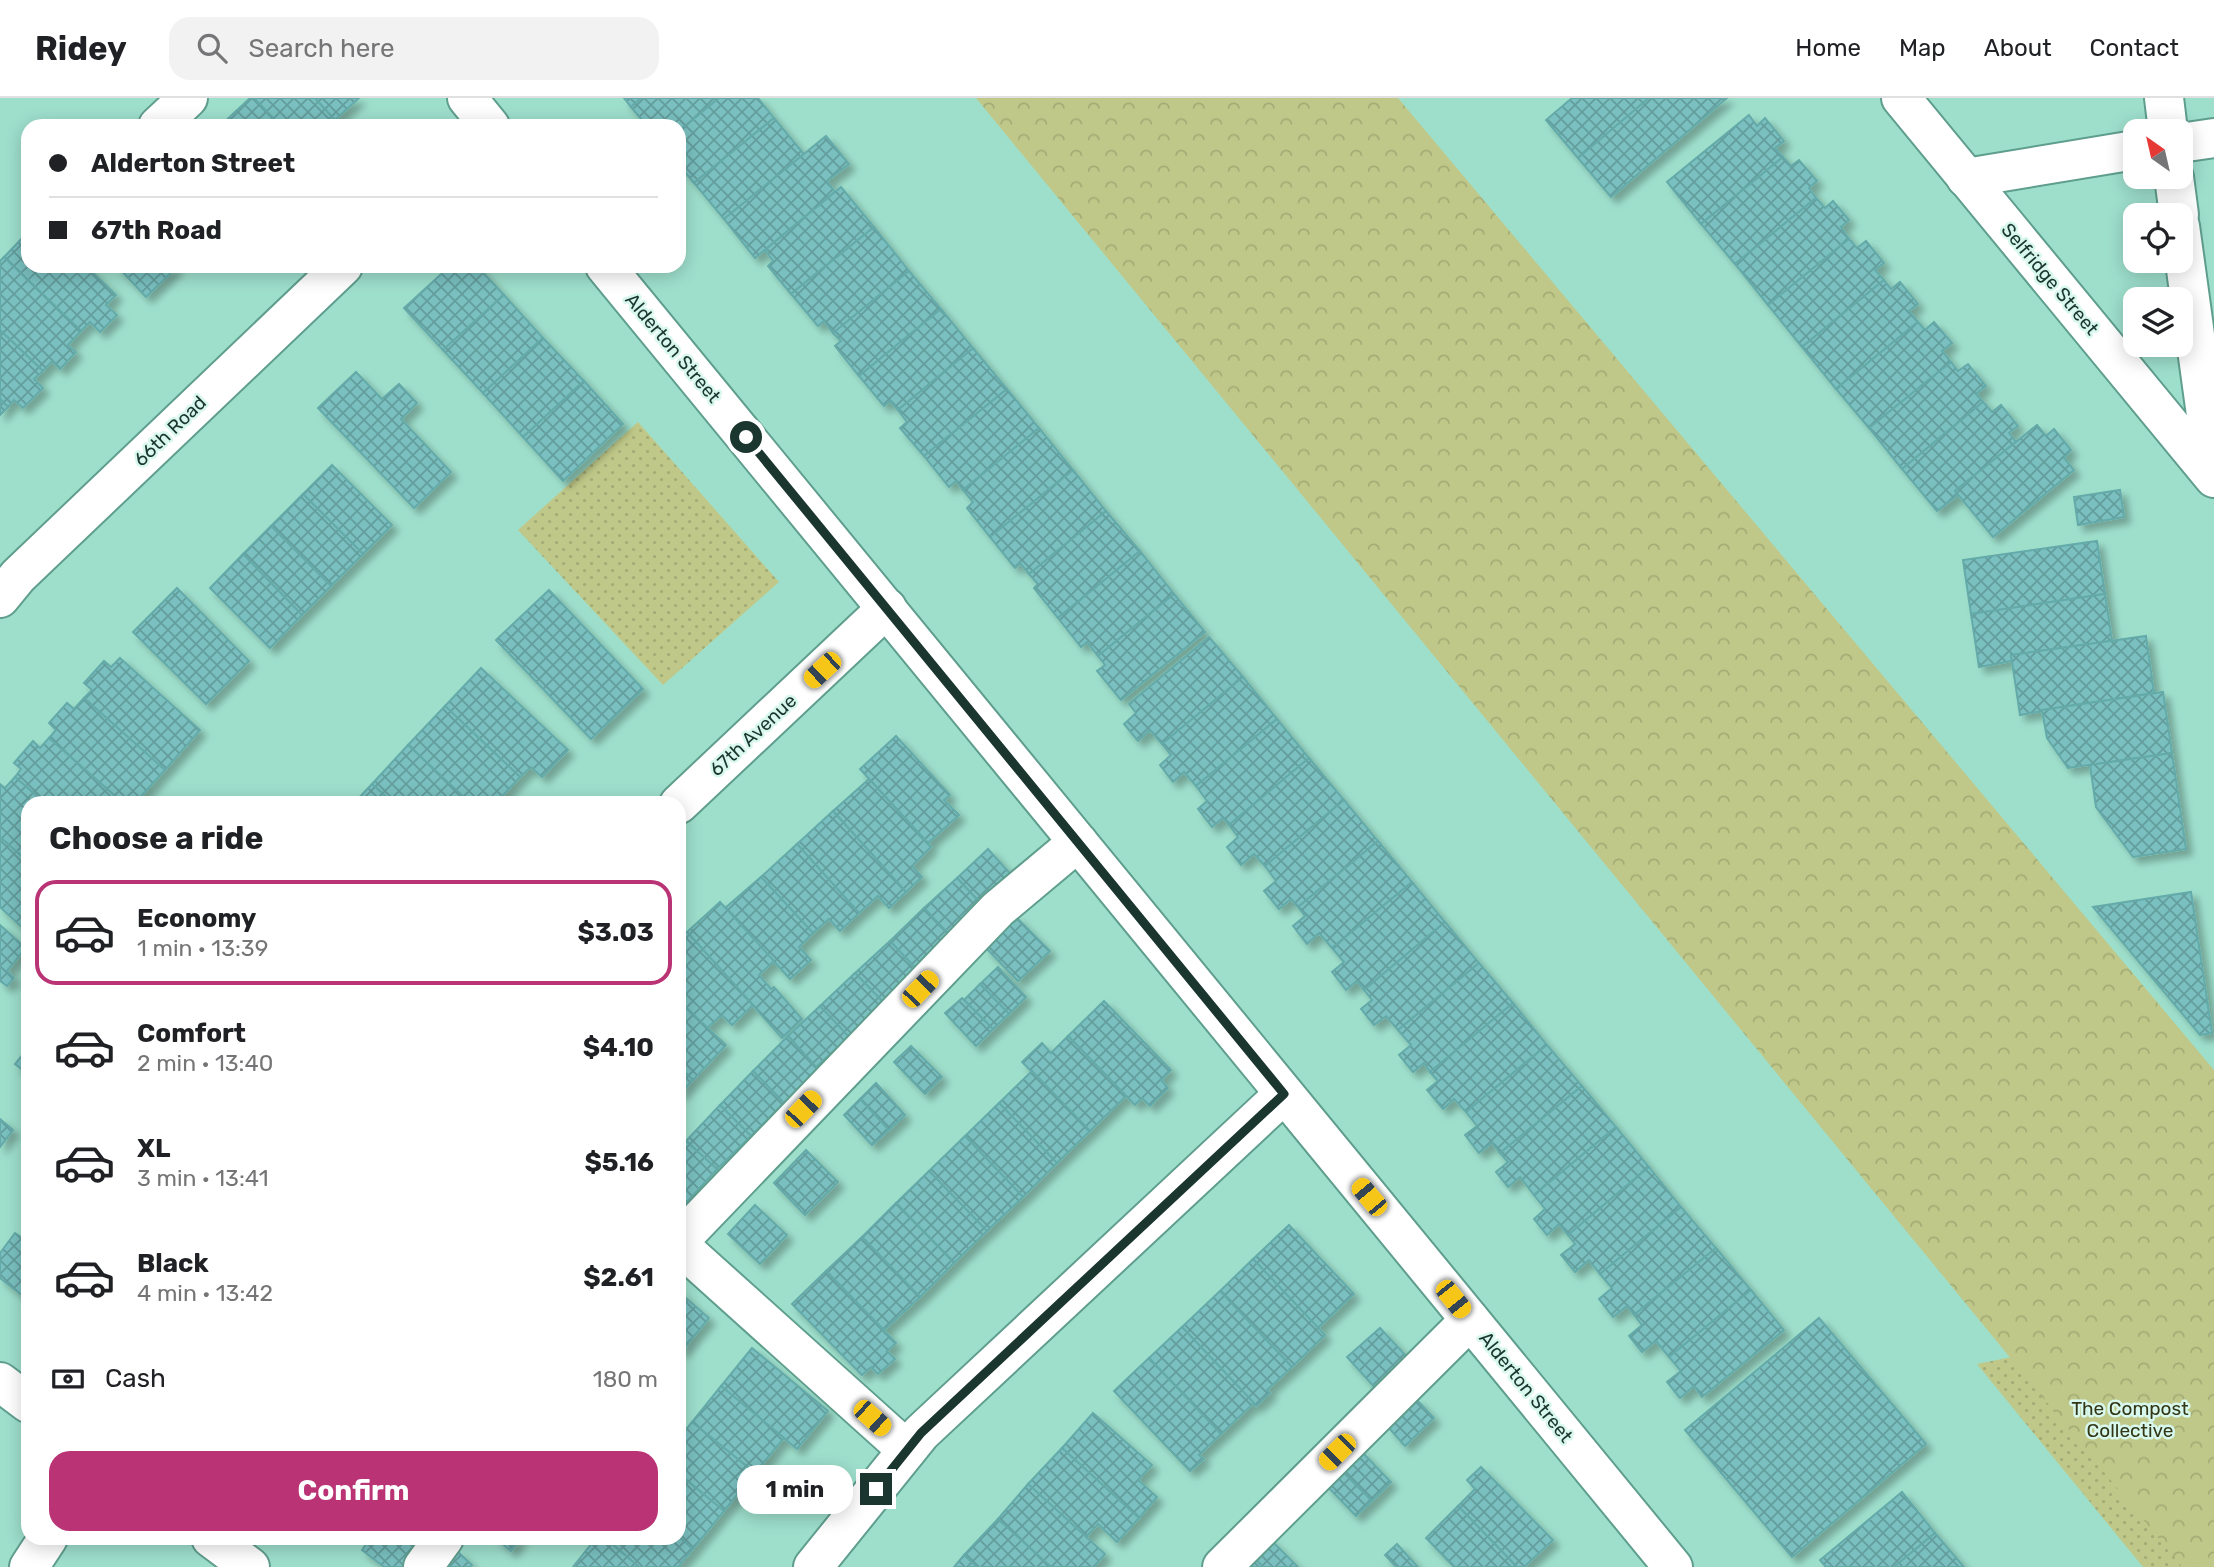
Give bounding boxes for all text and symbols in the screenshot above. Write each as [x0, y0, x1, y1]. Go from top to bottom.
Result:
search box [169, 17, 659, 80]
text: Ridey [35, 29, 127, 68]
icon: search [193, 29, 231, 67]
text: Search here [249, 33, 394, 64]
text: Home [1795, 34, 1861, 62]
text: Map [1899, 34, 1946, 62]
text: About [1984, 34, 2052, 62]
text: Contact [2090, 34, 2179, 62]
north arrow [2123, 119, 2193, 189]
map controls [2123, 119, 2193, 357]
text: Alderton Street [91, 148, 295, 179]
button: locate [2123, 203, 2193, 273]
text: 67th Road [91, 215, 222, 246]
street label: Selfridge Street [1996, 218, 2104, 340]
button: layers [2123, 287, 2193, 357]
street label: Alderton Street [620, 289, 726, 408]
street label: 66th Road [129, 391, 211, 471]
route start [730, 421, 762, 453]
car [800, 648, 845, 692]
street label: 67th Avenue [705, 689, 801, 781]
text: Choose a ride [49, 819, 263, 857]
icon: car [53, 901, 116, 964]
text: Economy [137, 903, 256, 934]
text: $3.03 [577, 917, 654, 948]
text: 1 min · 13:39 [137, 934, 268, 962]
car [898, 967, 943, 1011]
icon: car [53, 1016, 116, 1079]
text: Comfort [137, 1018, 246, 1049]
text: $4.10 [583, 1032, 654, 1063]
text: 2 min · 13:40 [137, 1049, 273, 1077]
car [781, 1087, 826, 1131]
icon: car [53, 1131, 116, 1194]
text: XL [137, 1133, 170, 1164]
text: $5.16 [584, 1147, 654, 1178]
text: 3 min · 13:41 [137, 1164, 269, 1192]
car [1348, 1174, 1391, 1220]
icon: car [53, 1246, 116, 1309]
text: Black [137, 1248, 209, 1279]
text: $2.61 [583, 1262, 654, 1293]
car [1432, 1276, 1475, 1322]
text: 4 min · 13:42 [137, 1279, 273, 1307]
street label: Alderton Street [1474, 1327, 1578, 1448]
icon: cash [49, 1360, 87, 1398]
text: Cash [105, 1363, 166, 1394]
text: 180 m [593, 1365, 658, 1393]
car [850, 1396, 895, 1440]
park label: The Compost Collective [2071, 1397, 2189, 1442]
car [1315, 1430, 1360, 1474]
button: Confirm [49, 1451, 658, 1531]
callout: 1 min [736, 1464, 852, 1514]
route end [860, 1473, 892, 1505]
text: 1 min [766, 1475, 824, 1503]

